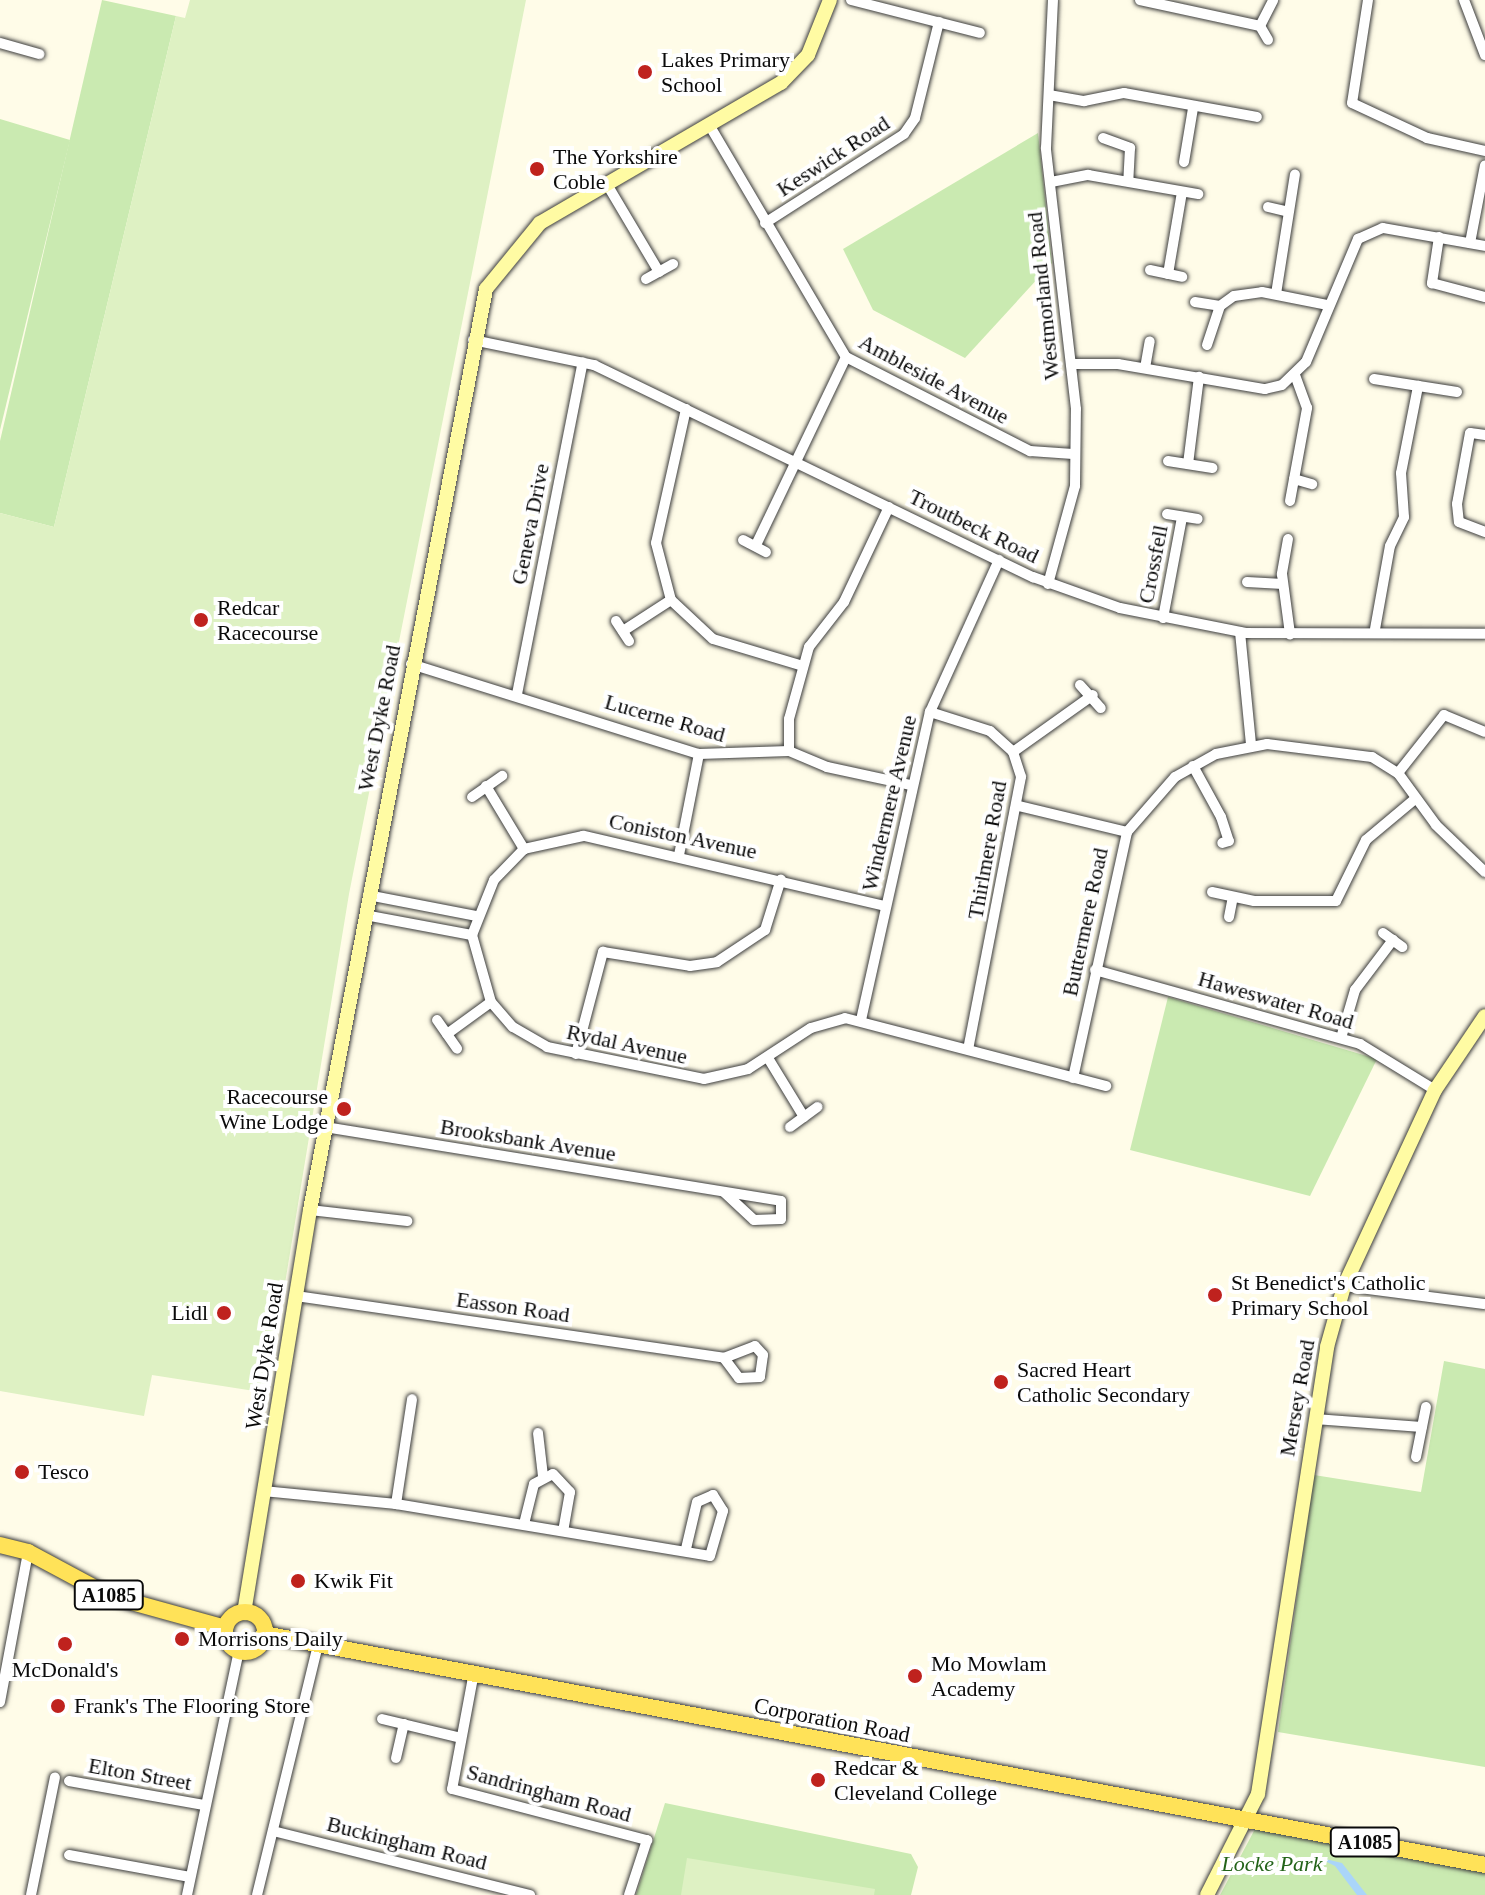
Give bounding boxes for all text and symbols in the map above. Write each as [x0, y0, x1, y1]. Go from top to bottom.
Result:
place label: Lakes Primary School [661, 46, 790, 98]
marker: Lakes Primary School [636, 63, 654, 81]
street label: Keswick Road [772, 110, 894, 202]
place label: The Yorkshire Coble [553, 143, 678, 194]
marker: The Yorkshire Coble [528, 160, 546, 178]
street label: Westmorland Road [1021, 211, 1065, 381]
street label: Ambleside Avenue [854, 328, 1014, 430]
street label: Geneva Drive [505, 461, 555, 587]
street label: Troutbeck Road [905, 483, 1043, 569]
street label: Crossfell [1132, 522, 1174, 606]
place label: Redcar Racecourse [217, 594, 318, 646]
marker: Redcar Racecourse [192, 611, 210, 629]
street label: West Dyke Road [352, 643, 406, 793]
street label: Lucerne Road [602, 688, 728, 748]
street label: Windermere Avenue [856, 712, 922, 894]
street label: Thirlmere Road [962, 779, 1012, 921]
street label: Coniston Avenue [606, 807, 760, 865]
street label: Buttermere Road [1056, 845, 1114, 999]
street label: Haweswater Road [1195, 965, 1357, 1035]
street label: Rydal Avenue [564, 1018, 690, 1070]
place label: Racecourse Wine Lodge [220, 1083, 328, 1134]
marker: Racecourse Wine Lodge [335, 1100, 353, 1118]
street label: Brooksbank Avenue [438, 1113, 618, 1167]
place label: St Benedict's Catholic Primary School [1231, 1269, 1426, 1320]
street label: West Dyke Road [239, 1281, 289, 1431]
street label: Easson Road [455, 1286, 571, 1328]
marker: St Benedict's Catholic Primary School [1206, 1286, 1224, 1304]
place label: Lidl [171, 1300, 208, 1326]
marker: Lidl [215, 1304, 233, 1322]
street label: Mersey Road [1274, 1338, 1320, 1458]
place label: Sacred Heart Catholic Secondary [1017, 1356, 1190, 1408]
marker: Sacred Heart Catholic Secondary [992, 1373, 1010, 1391]
place label: Tesco [38, 1459, 89, 1485]
marker: Tesco [13, 1463, 31, 1481]
place label: Kwik Fit [314, 1568, 393, 1594]
marker: Kwik Fit [289, 1572, 307, 1590]
road number: A1085 [73, 1579, 145, 1611]
place label: Morrisons Daily [198, 1626, 343, 1652]
marker: Morrisons Daily [173, 1630, 191, 1648]
marker: McDonald's [56, 1635, 74, 1653]
place label: Mo Mowlam Academy [931, 1650, 1046, 1702]
place label: McDonald's [12, 1657, 118, 1683]
marker: Mo Mowlam Academy [906, 1667, 924, 1685]
street label: Corporation Road [752, 1692, 912, 1748]
place label: Frank's The Flooring Store [74, 1693, 311, 1719]
marker: Frank's The Flooring Store [49, 1697, 67, 1715]
street label: Elton Street [86, 1752, 194, 1796]
place label: Redcar & Cleveland College [834, 1754, 997, 1806]
street label: Sandringham Road [464, 1758, 634, 1828]
marker: Redcar & Cleveland College [809, 1771, 827, 1789]
street label: Buckingham Road [324, 1810, 490, 1876]
road number: A1085 [1329, 1826, 1401, 1858]
park label: Locke Park [1222, 1851, 1322, 1877]

